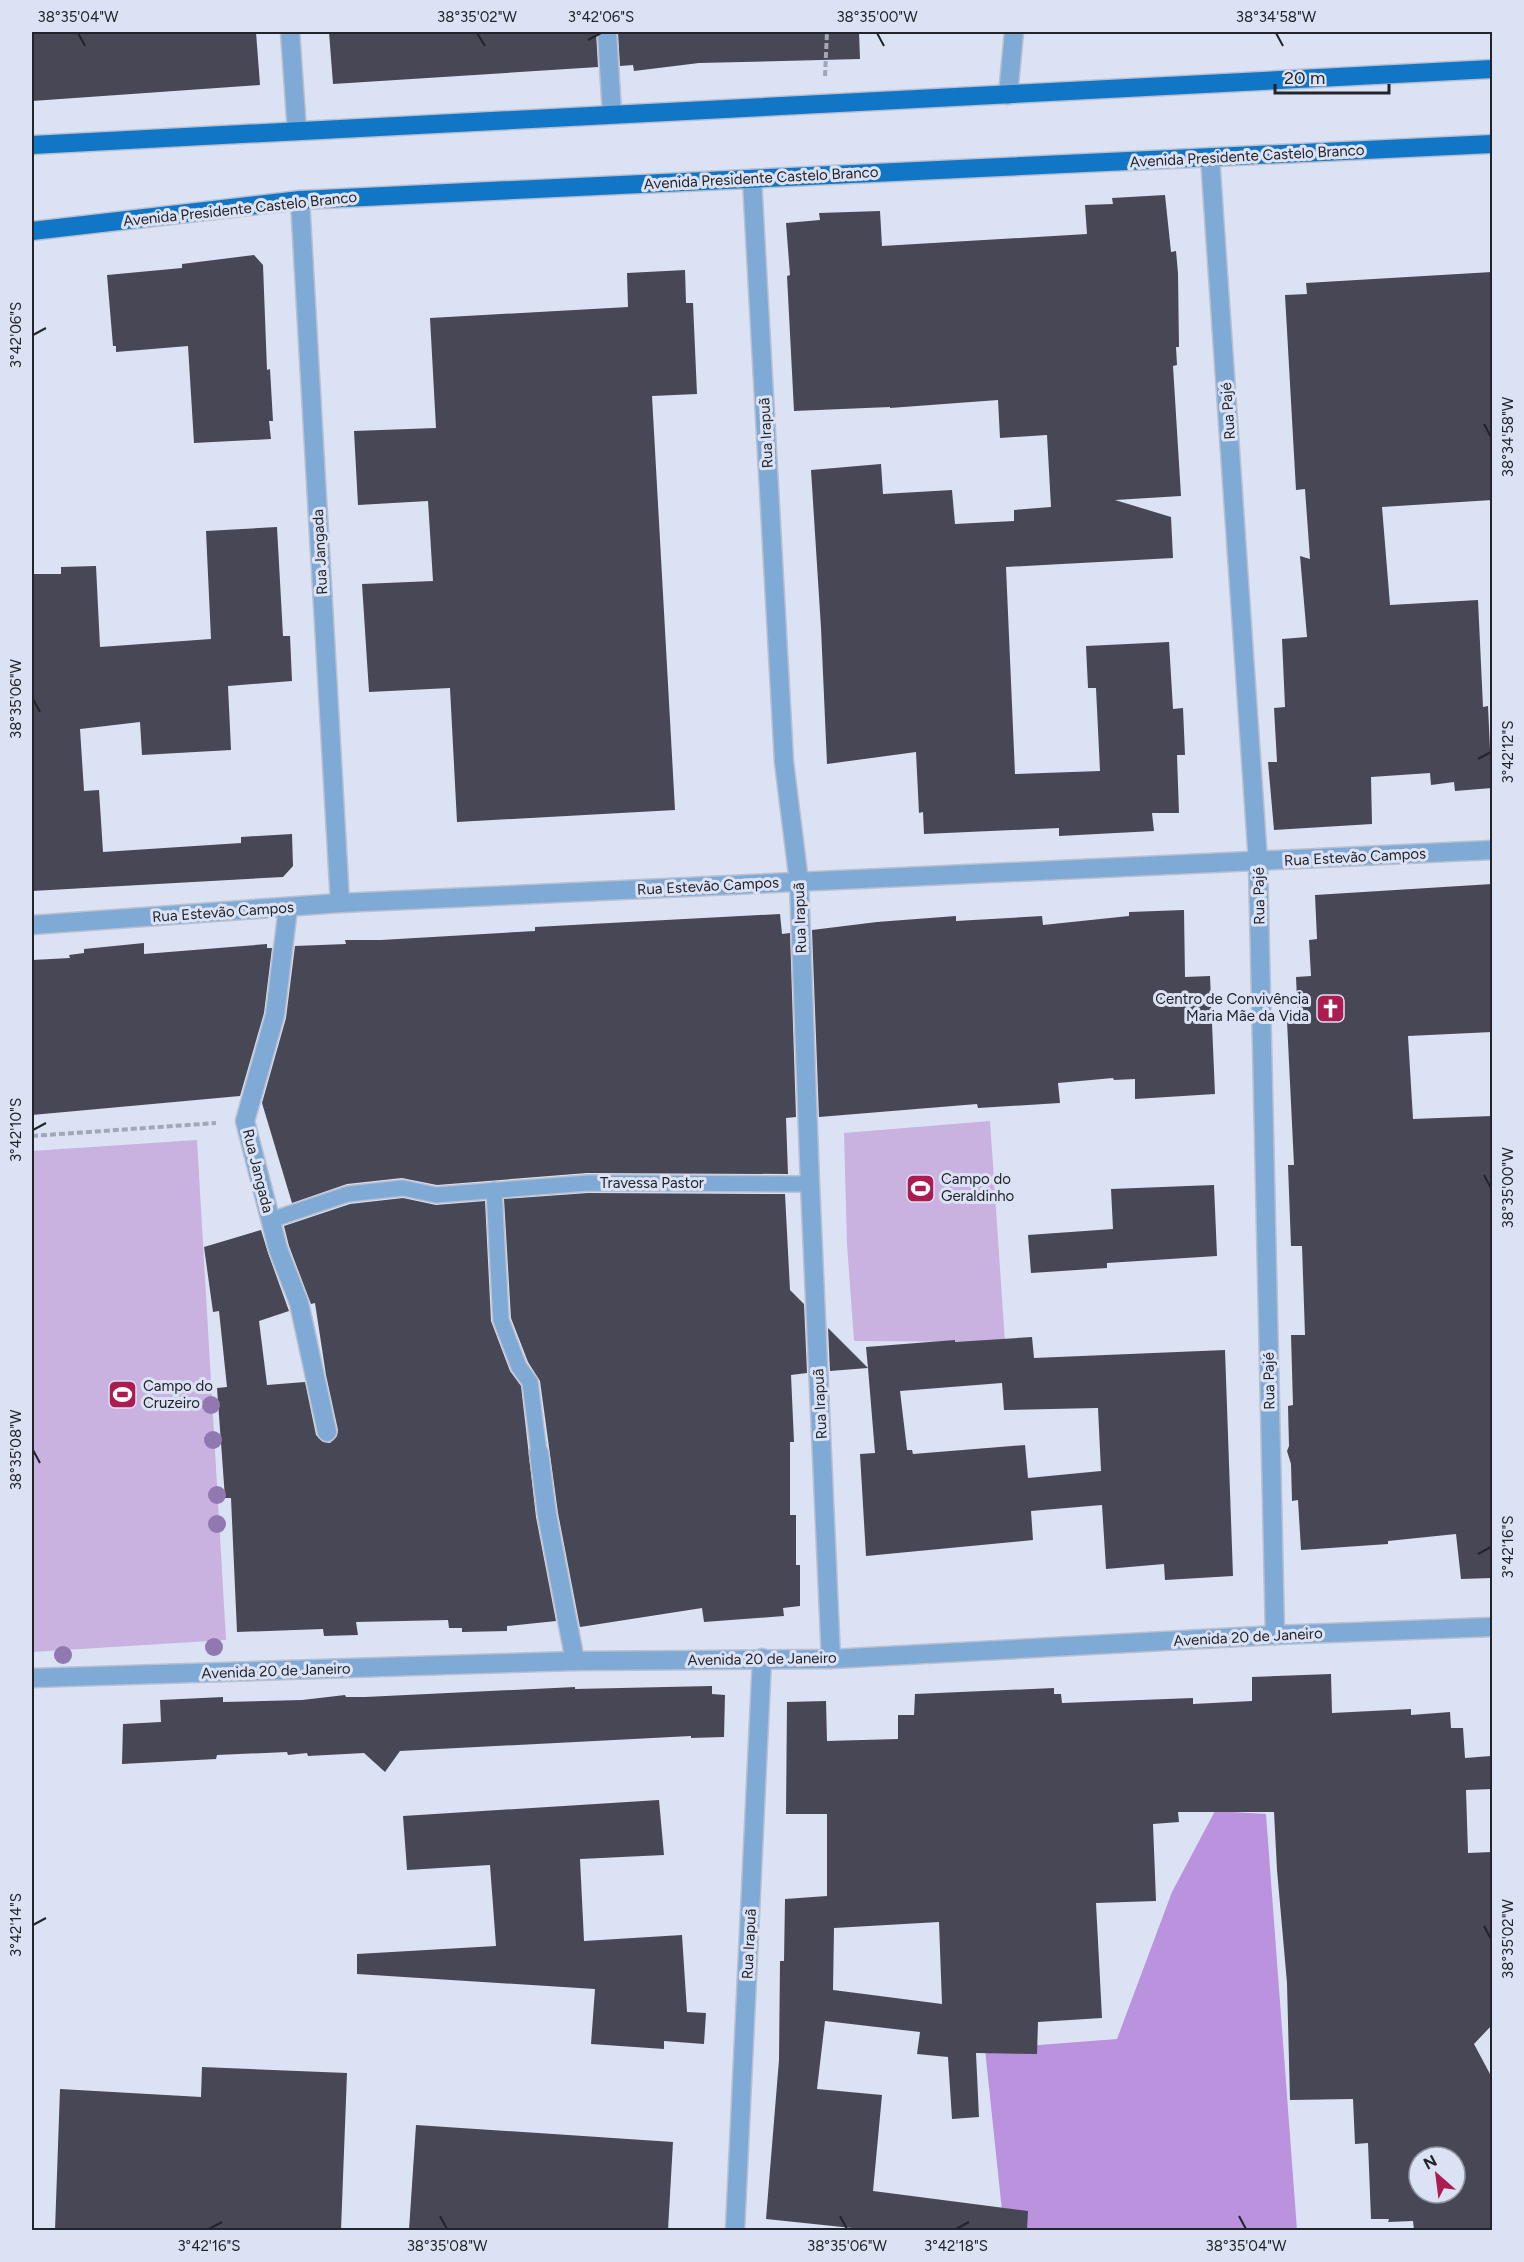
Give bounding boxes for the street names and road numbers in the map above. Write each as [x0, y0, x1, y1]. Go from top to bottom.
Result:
street label: Avenida Presidente Castelo Branco [1129, 141, 1365, 171]
street label: Avenida Presidente Castelo Branco [643, 163, 879, 193]
street label: Avenida Presidente Castelo Branco [122, 188, 358, 230]
street label: Rua Pajé [1217, 382, 1239, 440]
street label: Rua Irapuã [755, 397, 777, 469]
street label: Rua Jangada [309, 509, 331, 595]
street label: Rua Estevão Campos [1284, 844, 1426, 870]
street label: Rua Pajé [1249, 867, 1269, 925]
street label: Rua Estevão Campos [637, 873, 779, 899]
street label: Rua Irapuã [790, 882, 810, 954]
street label: Rua Estevão Campos [152, 898, 294, 926]
street label: Rua Jangada [239, 1127, 277, 1215]
street label: Travessa Pastor [600, 1174, 704, 1192]
street label: Rua Pajé [1259, 1352, 1279, 1410]
street label: Rua Irapuã [809, 1368, 831, 1440]
street label: Avenida 20 de Janeiro [1173, 1624, 1323, 1650]
street label: Avenida 20 de Janeiro [687, 1649, 837, 1669]
street label: Avenida 20 de Janeiro [201, 1659, 351, 1683]
street label: Rua Irapuã [738, 1908, 760, 1980]

